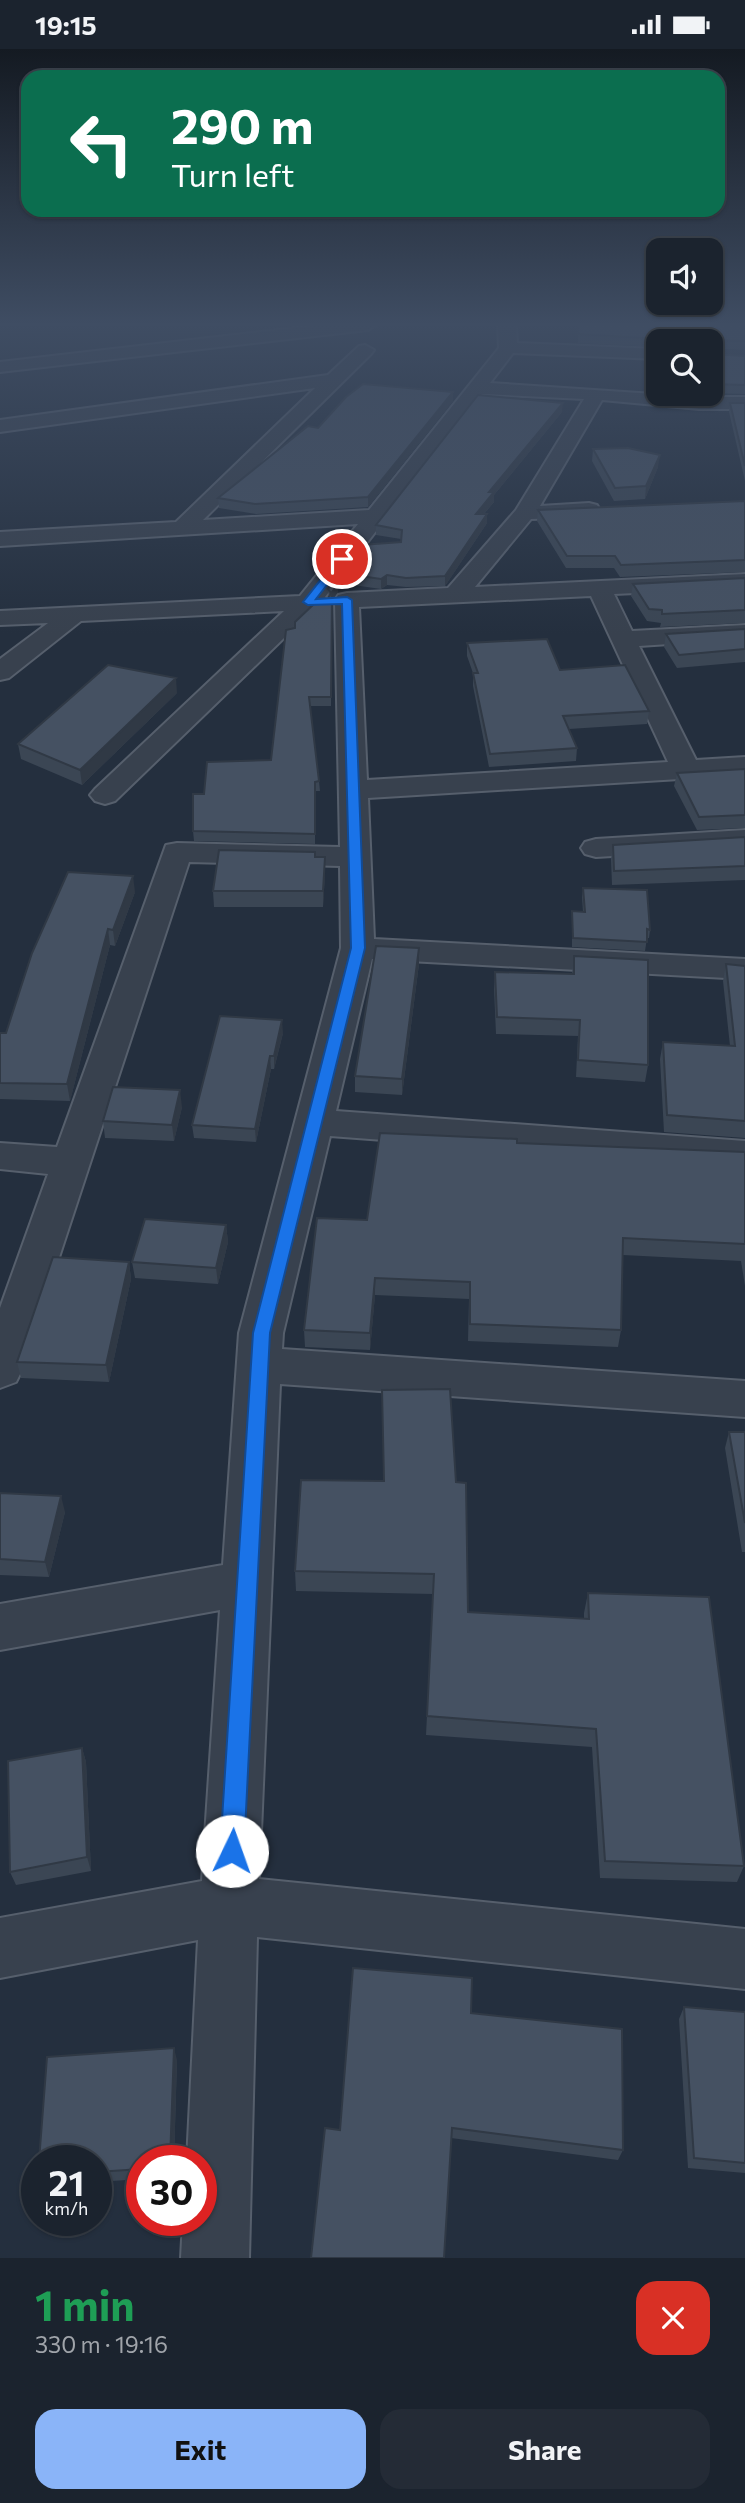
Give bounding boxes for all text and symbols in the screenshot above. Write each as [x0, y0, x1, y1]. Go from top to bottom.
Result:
text: 19:15 [35, 9, 97, 40]
text: 290 m [171, 94, 313, 154]
icon: left [56, 98, 147, 189]
text: Turn left [171, 154, 295, 194]
map controls [646, 238, 723, 406]
button: sound [646, 238, 723, 315]
button: search [646, 329, 723, 406]
pin [312, 529, 372, 589]
icon: arrive [323, 540, 361, 578]
position arrow [195, 1814, 269, 1888]
speed limit sign: 30 [126, 2145, 217, 2236]
text: 21 [49, 2160, 84, 2203]
text: km/h [45, 2197, 88, 2219]
text: 1 min [35, 2278, 135, 2330]
button: close [636, 2281, 710, 2355]
text: 330 m · 19:16 [35, 2330, 168, 2358]
button: Exit [35, 2409, 366, 2489]
button: Share [380, 2409, 710, 2489]

